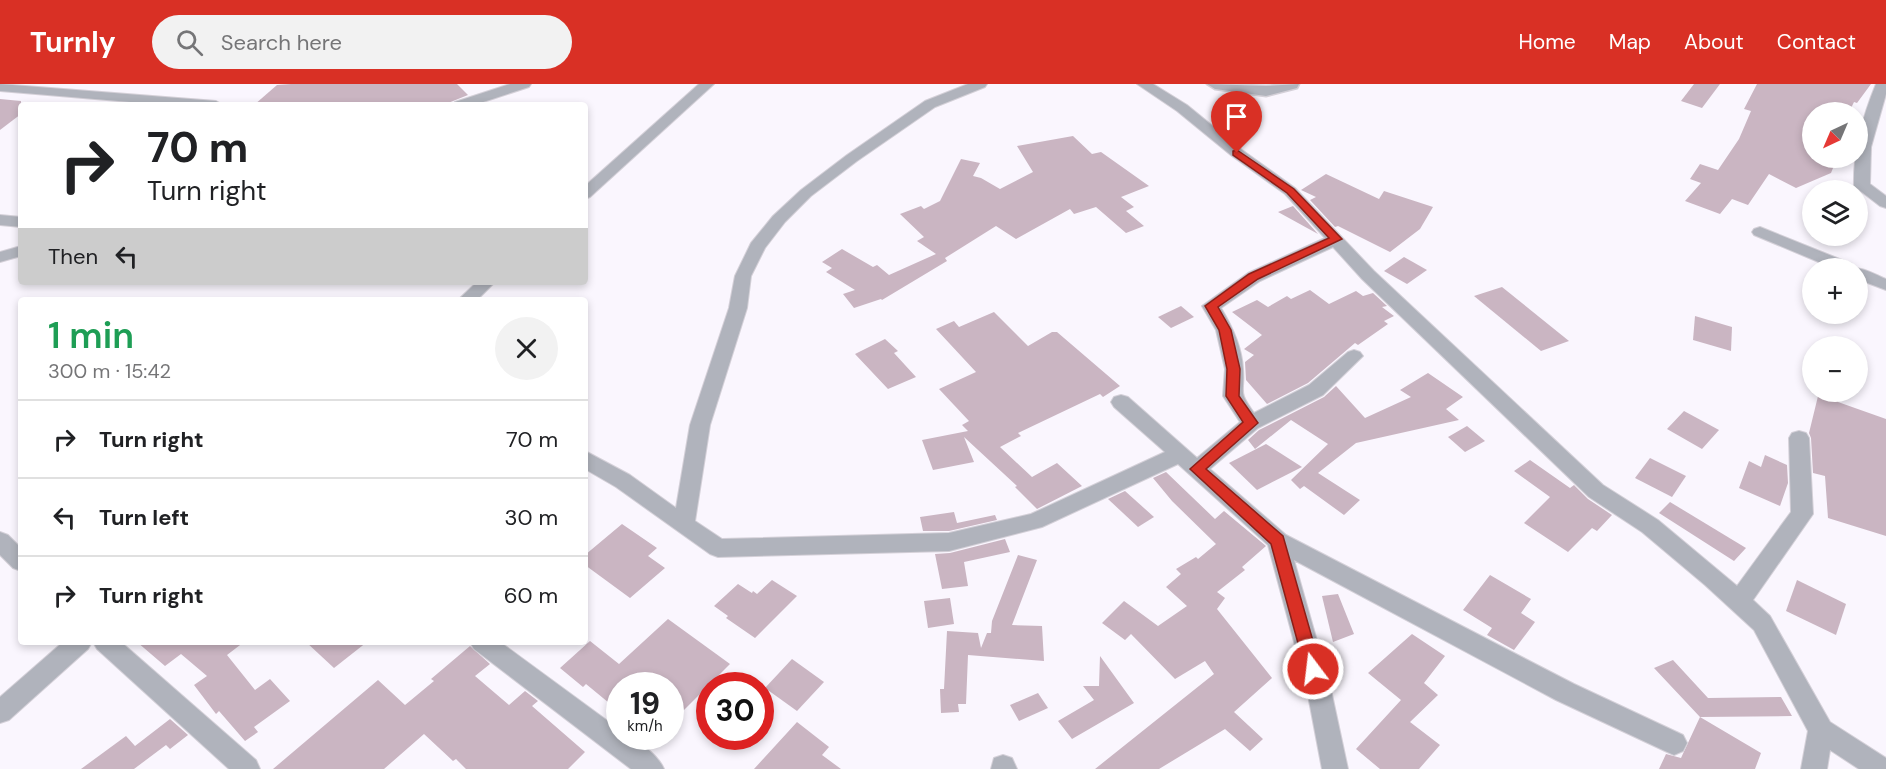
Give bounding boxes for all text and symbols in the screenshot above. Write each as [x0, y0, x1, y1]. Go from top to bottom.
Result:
search box [152, 15, 572, 69]
text: Turnly [30, 24, 116, 61]
icon: search [173, 26, 206, 59]
text: Search here [221, 28, 342, 57]
text: Home [1518, 28, 1576, 56]
text: Map [1609, 28, 1651, 56]
text: About [1684, 28, 1744, 56]
text: Contact [1777, 28, 1856, 56]
pin [1211, 91, 1262, 153]
icon: arrive [1220, 100, 1253, 133]
north arrow [1802, 102, 1868, 168]
map controls [1802, 102, 1868, 402]
text: 70 m [147, 120, 248, 175]
icon: right [48, 126, 126, 204]
text: Turn right [147, 173, 267, 208]
button: layers [1802, 180, 1868, 246]
icon: left [110, 240, 143, 273]
text: Then [48, 242, 98, 271]
button: + [1802, 258, 1868, 324]
text: 1 min [48, 312, 134, 359]
button: close [495, 317, 558, 380]
button: − [1802, 336, 1868, 402]
text: 300 m · 15:42 [48, 358, 171, 384]
icon: right [48, 423, 81, 456]
text: Turn right [99, 425, 204, 454]
text: 70 m [506, 425, 558, 454]
icon: left [48, 501, 81, 534]
text: Turn left [99, 503, 189, 532]
text: 30 m [504, 503, 558, 532]
icon: right [48, 579, 81, 612]
text: Turn right [99, 581, 204, 610]
text: 60 m [504, 581, 558, 610]
position arrow [1281, 637, 1345, 701]
speed limit sign: 30 [696, 672, 774, 750]
text: 19 [630, 684, 660, 723]
text: km/h [627, 716, 663, 736]

